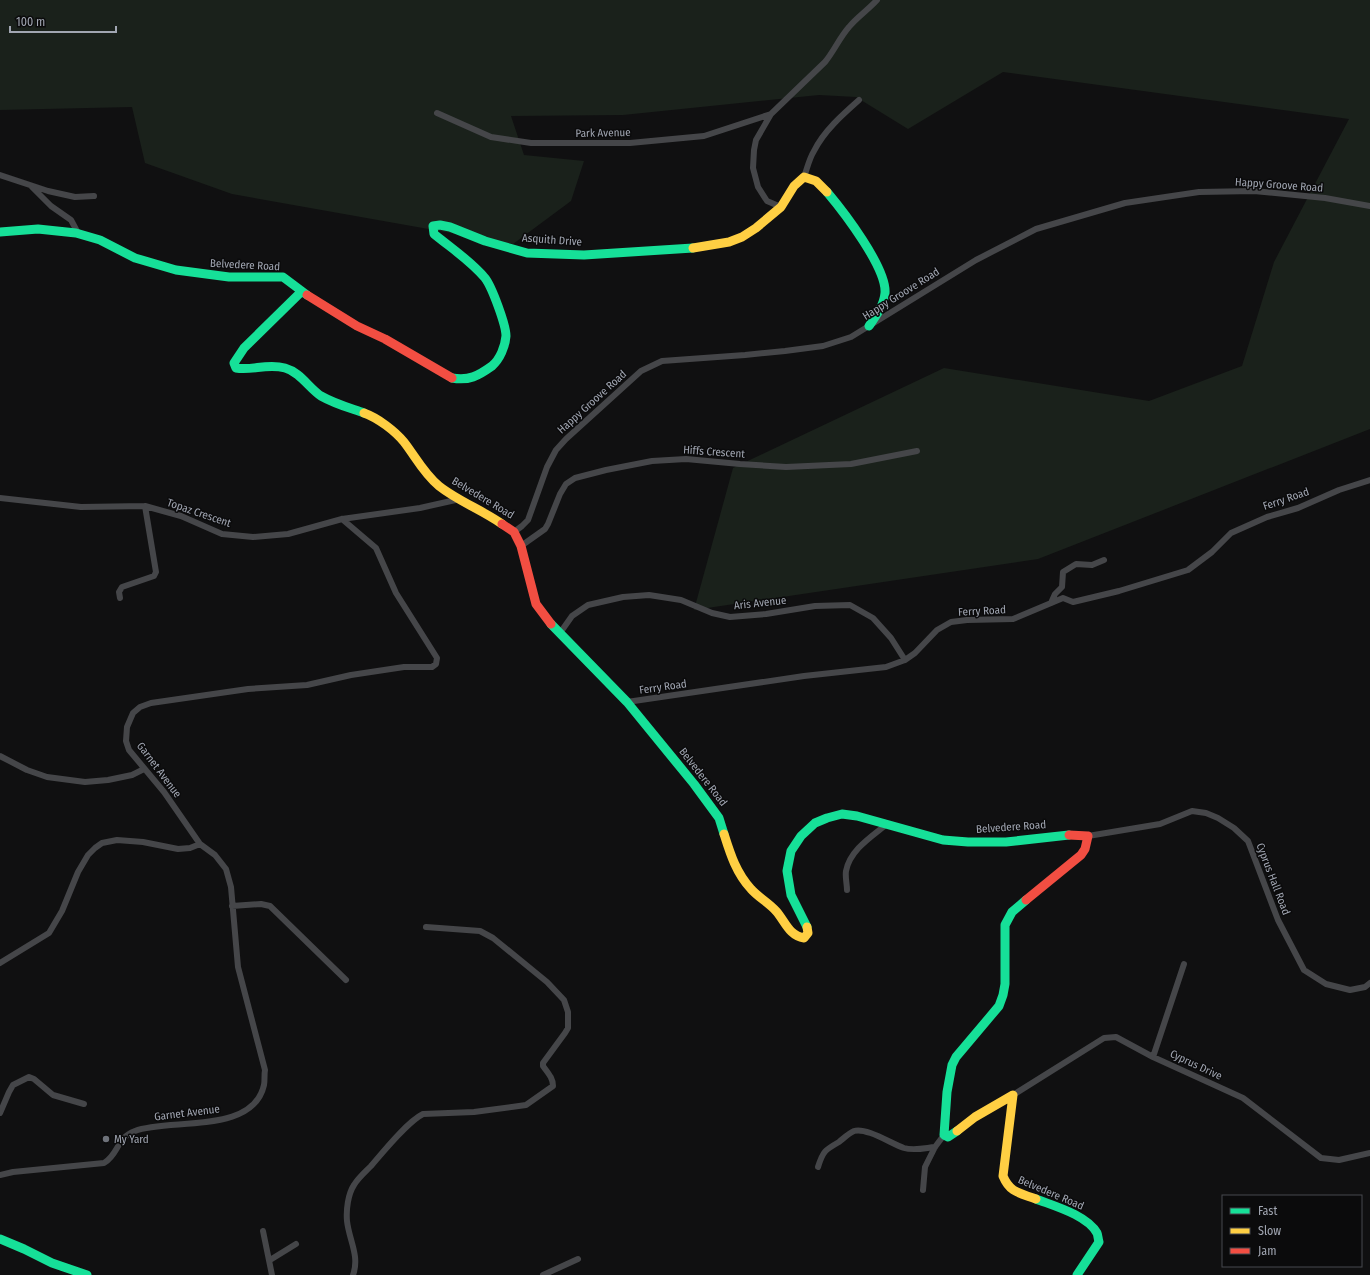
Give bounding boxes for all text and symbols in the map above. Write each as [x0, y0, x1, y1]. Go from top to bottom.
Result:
scale bar [10, 8, 116, 34]
text: 100 m [16, 15, 45, 29]
street label: Park Avenue [575, 126, 631, 140]
street label: Happy Groove Road [1235, 175, 1323, 195]
street label: Asquith Drive [522, 231, 582, 249]
street label: Belvedere Road [210, 257, 280, 273]
street label: Happy Groove Road [860, 265, 942, 323]
street label: Happy Groove Road [555, 368, 629, 436]
street label: Hiffs Crescent [683, 443, 746, 461]
street label: Belvedere Road [450, 474, 516, 522]
street label: Ferry Road [1261, 485, 1311, 513]
street label: Topaz Crescent [165, 496, 233, 530]
street label: Aris Avenue [733, 594, 787, 612]
street label: Ferry Road [958, 603, 1006, 619]
street label: Ferry Road [638, 677, 688, 697]
street label: Garnet Avenue [134, 740, 184, 800]
street label: Belvedere Road [676, 745, 730, 809]
street label: Belvedere Road [976, 818, 1046, 836]
street label: Cyprus Hall Road [1253, 841, 1293, 917]
street label: Cyprus Drive [1168, 1047, 1224, 1083]
street label: Garnet Avenue [153, 1103, 221, 1123]
place label: My Yard [114, 1133, 149, 1146]
marker: My Yard [101, 1134, 111, 1144]
street label: Belvedere Road [1016, 1173, 1086, 1213]
legend [1222, 1195, 1362, 1267]
text: Fast [1258, 1204, 1277, 1218]
text: Slow [1258, 1224, 1281, 1238]
text: Jam [1258, 1244, 1276, 1258]

